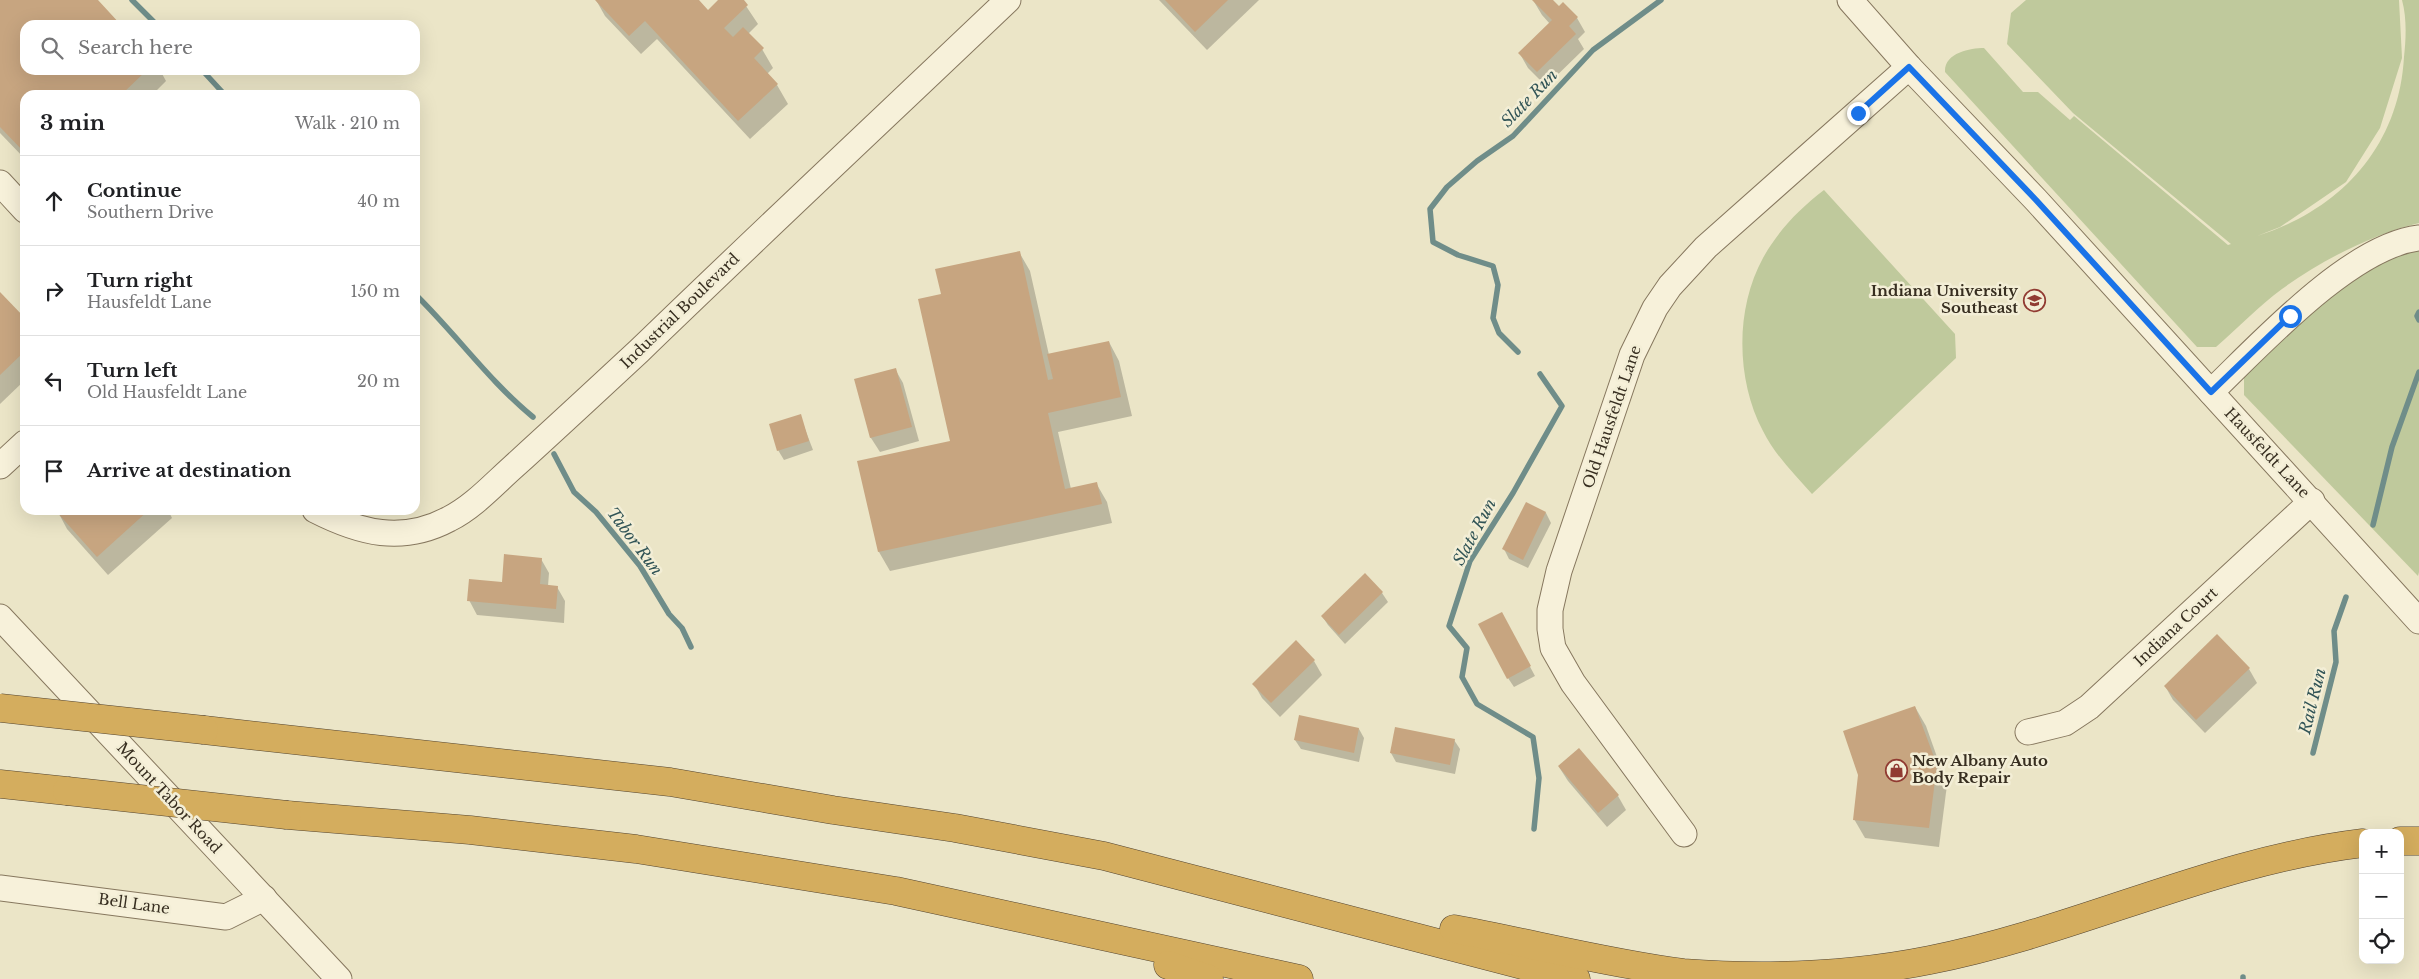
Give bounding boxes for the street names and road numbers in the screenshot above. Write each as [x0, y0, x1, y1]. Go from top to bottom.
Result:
street label: Industrial Boulevard [616, 249, 743, 372]
street label: Old Hausfeldt Lane [1578, 343, 1645, 491]
street label: Hausfeldt Lane [2221, 403, 2314, 502]
street label: Indiana Court [2130, 583, 2222, 670]
street label: Mount Tabor Road [113, 738, 226, 857]
street label: Bell Lane [97, 889, 171, 918]

